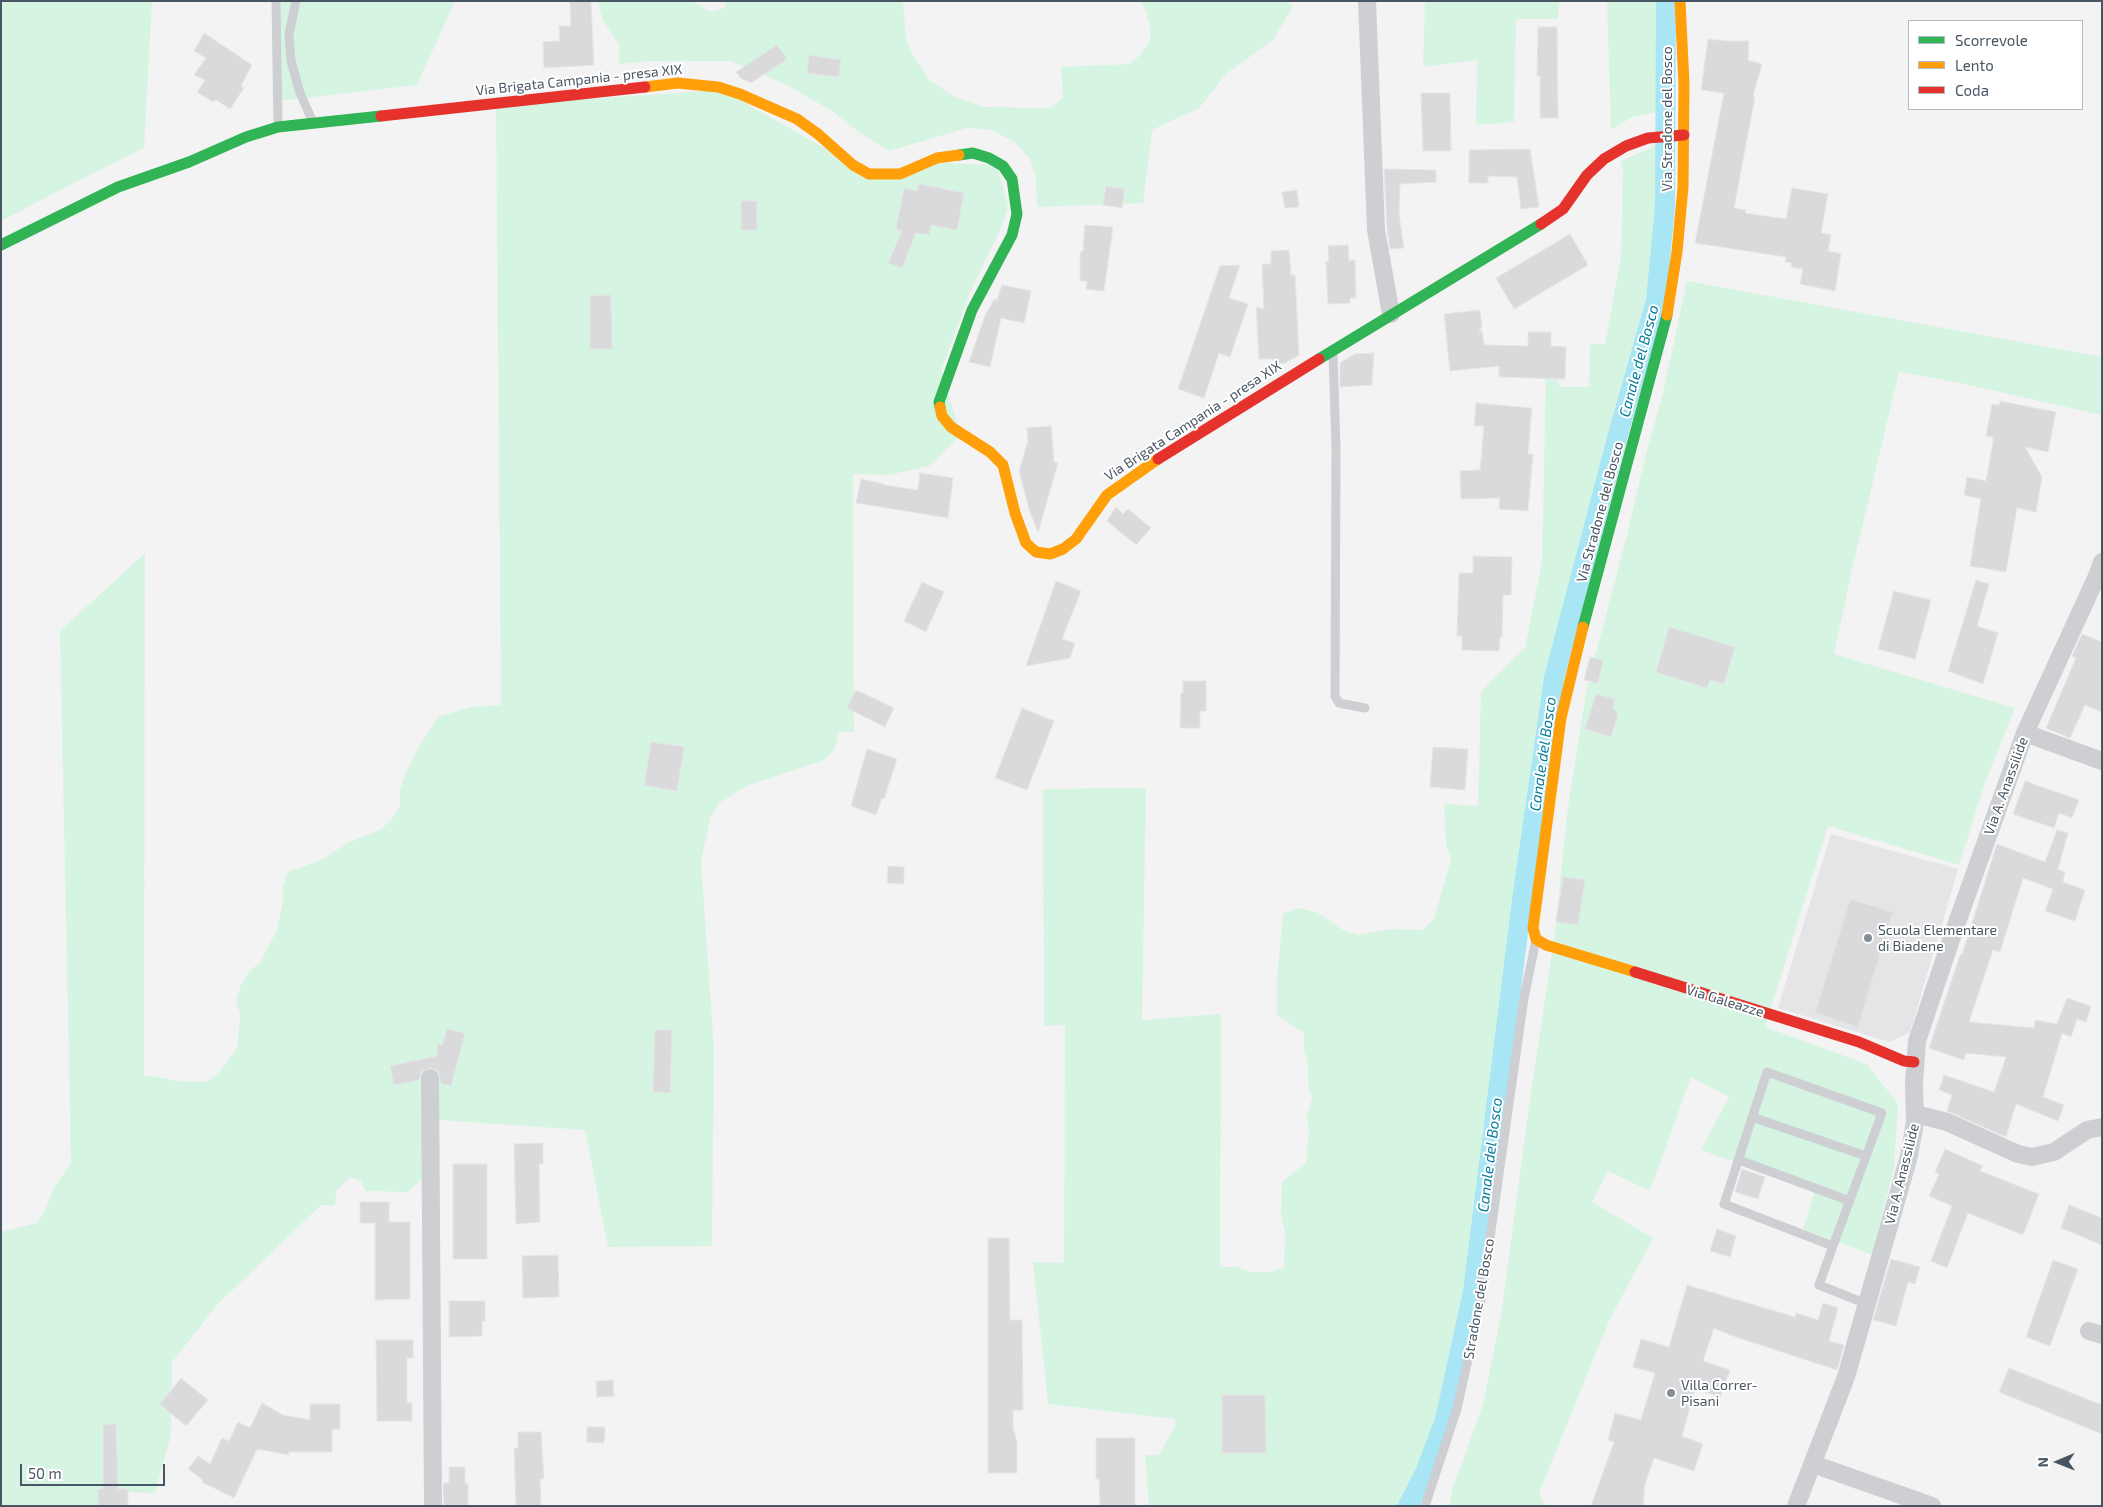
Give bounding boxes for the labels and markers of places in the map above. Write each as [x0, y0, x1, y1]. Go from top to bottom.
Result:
place label: Scuola Elementare di Biadene [1878, 922, 1997, 954]
marker: Scuola Elementare di Biadene [1862, 932, 1874, 944]
place label: Villa Correr- Pisani [1681, 1377, 1758, 1410]
marker: Villa Correr- Pisani [1665, 1387, 1677, 1399]

